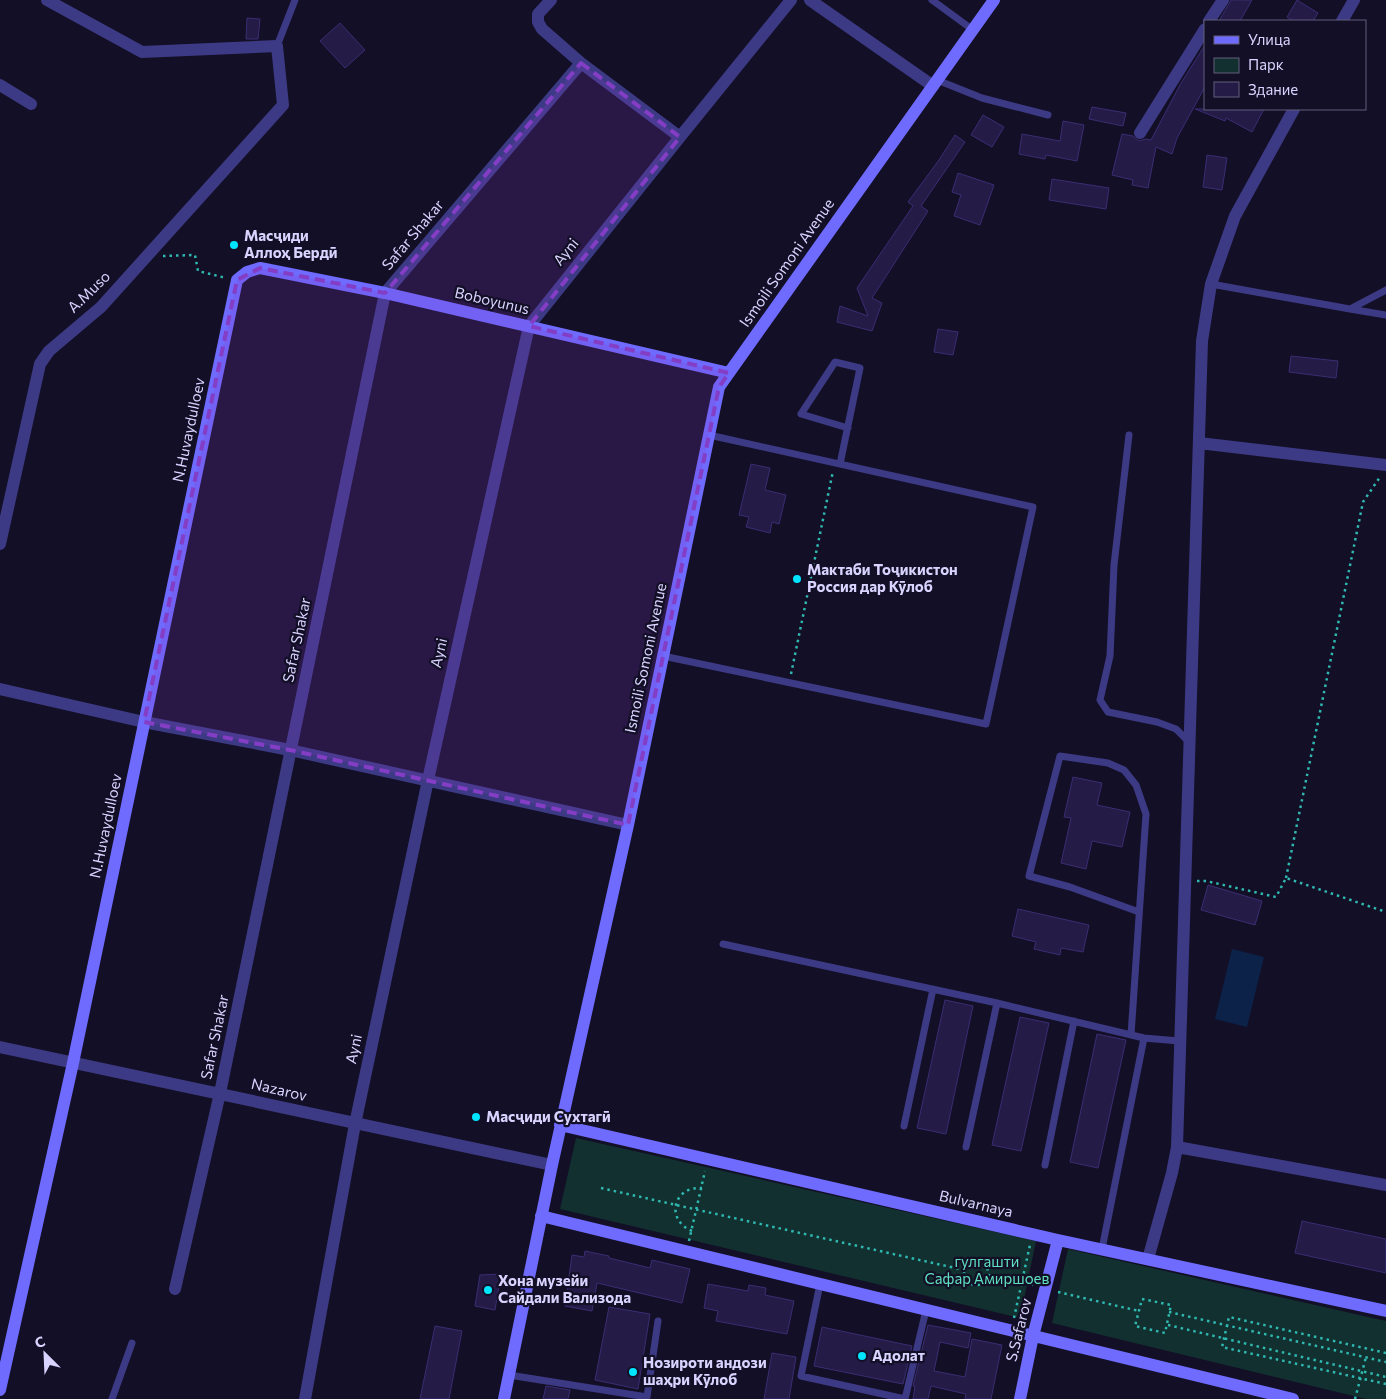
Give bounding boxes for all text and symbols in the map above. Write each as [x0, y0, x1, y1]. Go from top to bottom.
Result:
legend [1204, 20, 1366, 110]
text: Улица [1248, 30, 1290, 48]
text: Парк [1248, 55, 1284, 73]
text: Здание [1248, 80, 1298, 98]
street label: Ismoili Somoni Avenue [735, 195, 837, 330]
street label: Safar Shakar [378, 196, 447, 273]
place label: Масҷиди Аллоҳ Бердӣ [244, 226, 338, 261]
street label: Ayni [549, 234, 582, 269]
marker: Масҷиди Аллоҳ Бердӣ [228, 239, 240, 251]
street label: A.Muso [63, 267, 113, 316]
street label: Boboyunus [453, 283, 532, 317]
street label: N.Huvaydulloev [168, 376, 208, 484]
place label: Мактаби Тоҷикистон Россия дар Кӯлоб [807, 560, 958, 595]
marker: Мактаби Тоҷикистон Россия дар Кӯлоб [791, 573, 803, 585]
street label: Ismoili Somoni Avenue [620, 581, 670, 734]
street label: Safar Shakar [278, 596, 314, 684]
street label: Ayni [426, 636, 450, 669]
street label: N.Huvaydulloev [85, 772, 125, 880]
street label: Safar Shakar [196, 993, 232, 1081]
street label: Ayni [341, 1032, 365, 1065]
street label: Nazarov [250, 1074, 309, 1104]
place label: Масҷиди Сухтагӣ [486, 1107, 611, 1125]
marker: Масҷиди Сухтагӣ [470, 1111, 482, 1123]
street label: Bulvarnaya [938, 1186, 1015, 1220]
park label: гулгашти Сафар Амиршоев [925, 1252, 1050, 1287]
place label: Хона музейи Сайдали Вализода [498, 1271, 631, 1306]
marker: Хона музейи Сайдали Вализода [482, 1284, 494, 1296]
street label: S.Safarov [1001, 1296, 1035, 1363]
north arrow [20, 1329, 70, 1379]
text: С [32, 1332, 47, 1351]
place label: Адолат [872, 1346, 925, 1364]
marker: Адолат [856, 1350, 868, 1362]
place label: Нозироти андози шаҳри Кӯлоб [643, 1353, 767, 1388]
marker: Нозироти андози шаҳри Кӯлоб [627, 1366, 639, 1378]

